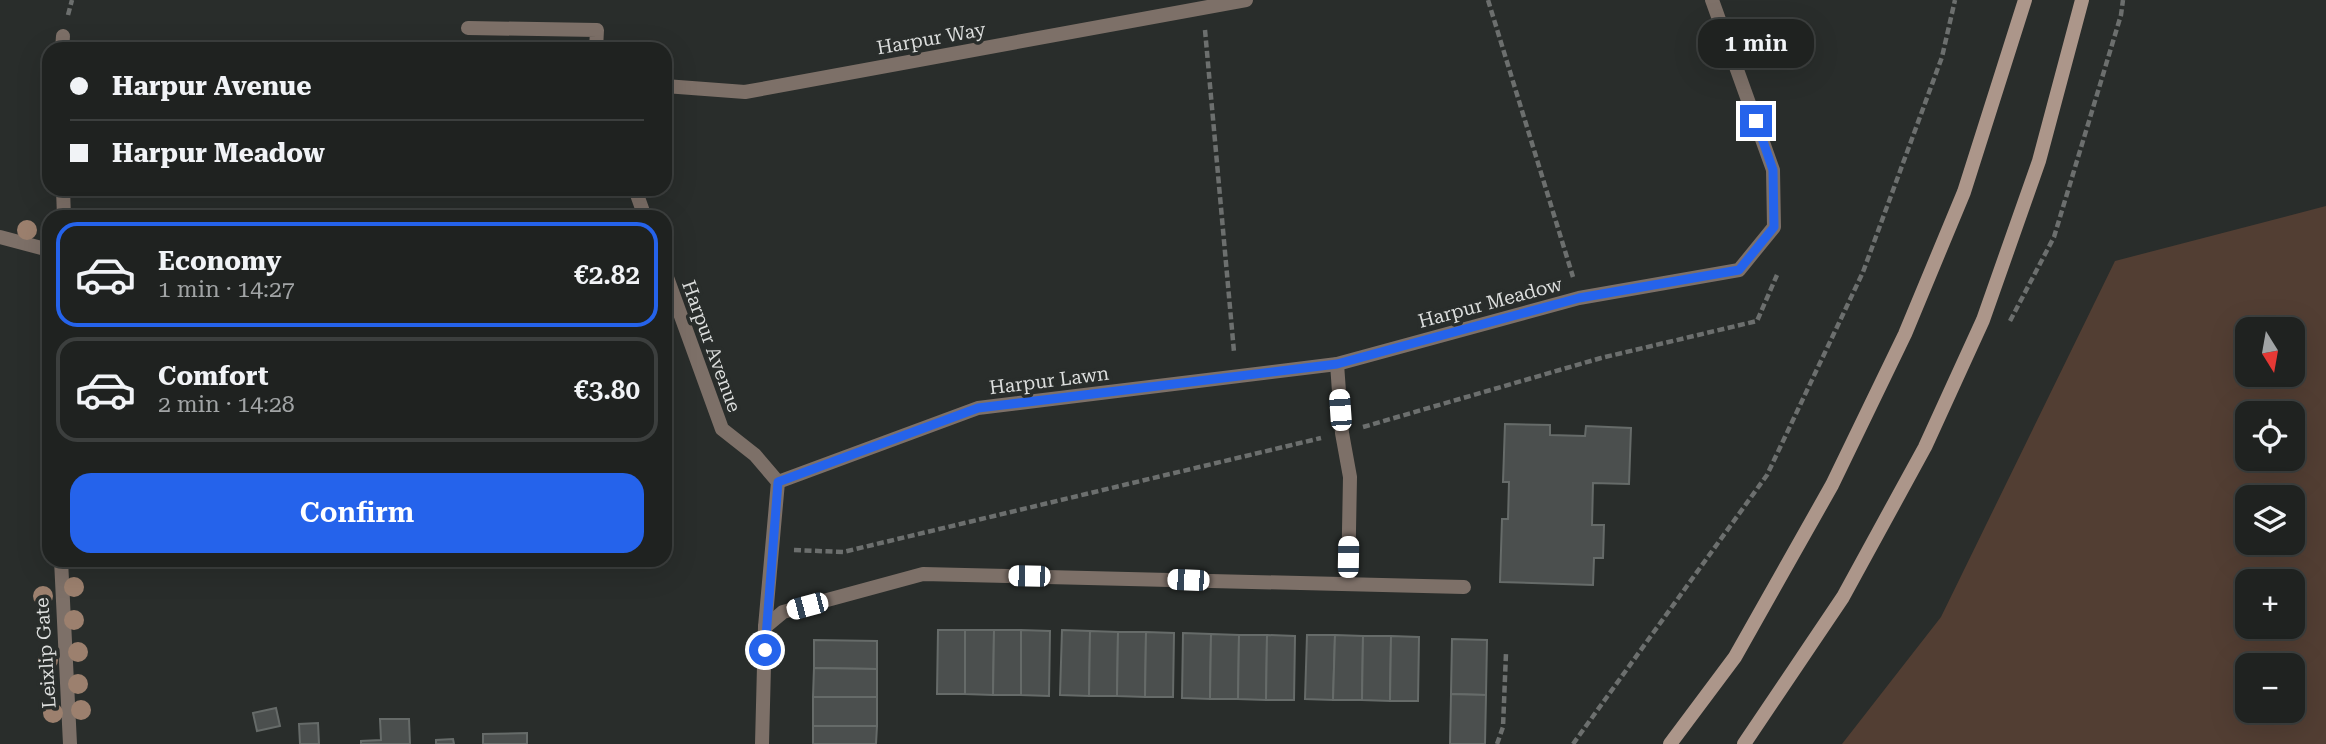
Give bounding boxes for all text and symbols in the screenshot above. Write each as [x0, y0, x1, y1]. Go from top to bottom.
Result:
street label: Harpur Way [875, 17, 988, 59]
callout: 1 min [1698, 19, 1814, 68]
text: 1 min [1724, 30, 1788, 57]
text: Harpur Avenue [112, 71, 311, 101]
route end [1740, 105, 1772, 137]
text: Harpur Meadow [112, 138, 325, 168]
icon: car [74, 243, 137, 306]
text: Economy [158, 246, 281, 276]
text: €2.82 [574, 260, 640, 290]
street label: Harpur Meadow [1416, 272, 1565, 333]
text: 1 min · 14:27 [158, 276, 295, 303]
street label: Harpur Avenue [677, 277, 746, 415]
north arrow [2235, 317, 2305, 387]
map controls [2235, 317, 2305, 723]
icon: car [74, 358, 137, 421]
text: Comfort [158, 361, 268, 391]
street label: Harpur Lawn [988, 362, 1110, 399]
text: €3.80 [574, 375, 640, 405]
car [1329, 388, 1352, 432]
text: 2 min · 14:28 [158, 391, 295, 418]
button: locate [2235, 401, 2305, 471]
button: Confirm [70, 473, 644, 553]
button: layers [2235, 485, 2305, 555]
car [1338, 536, 1359, 578]
car [1008, 565, 1051, 587]
car [1167, 569, 1210, 591]
button: + [2235, 569, 2305, 639]
car [784, 590, 831, 622]
street label: Leixlip Gate [30, 597, 61, 709]
route start [749, 634, 781, 666]
button: − [2235, 653, 2305, 723]

